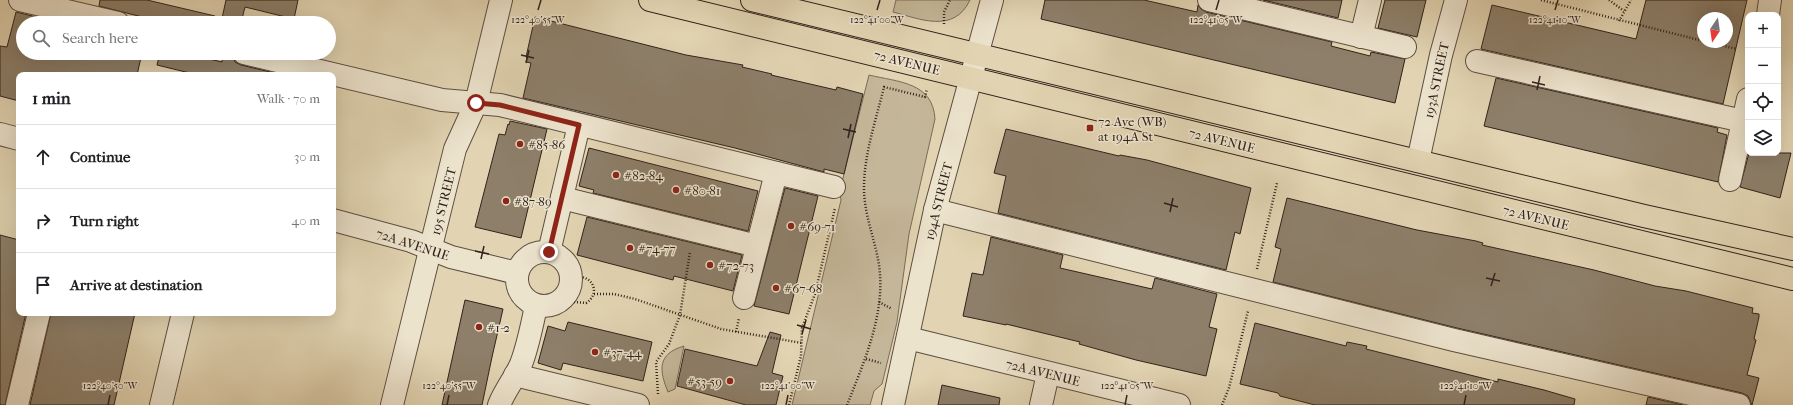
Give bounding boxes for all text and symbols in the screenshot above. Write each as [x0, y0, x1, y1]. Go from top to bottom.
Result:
north arrow [1697, 12, 1733, 48]
map controls [1745, 12, 1781, 156]
button: + [1745, 12, 1781, 48]
text: 122°40'55"W [511, 14, 566, 26]
text: 122°41'00"W [850, 14, 905, 26]
text: 122°41'05"W [1190, 14, 1244, 26]
text: 122°41'10"W [1529, 14, 1582, 26]
search box [16, 16, 336, 60]
icon: search [30, 27, 52, 49]
text: Search here [62, 29, 138, 47]
street label: 193A STREET [1421, 40, 1452, 120]
street label: 72 AVENUE [872, 47, 942, 78]
button: − [1745, 48, 1781, 84]
button: locate [1745, 84, 1781, 120]
text: 1 min [32, 88, 71, 108]
text: Walk · 70 m [257, 91, 320, 106]
route start [467, 94, 485, 112]
place label: 72 Ave (WB) at 194A St [1098, 114, 1166, 144]
button: layers [1745, 120, 1781, 156]
marker: 72 Ave (WB) at 194A St [1085, 123, 1095, 133]
street label: 72 AVENUE [1187, 125, 1257, 156]
place label: #85-86 [528, 137, 566, 152]
marker: #85-86 [515, 139, 525, 149]
icon: ahead [32, 146, 54, 168]
text: Continue [70, 148, 130, 166]
text: 30 m [294, 149, 320, 164]
street label: 194A STREET [922, 160, 955, 242]
street label: 195 STREET [428, 165, 459, 237]
place label: #82-84 [624, 168, 663, 183]
marker: #82-84 [611, 170, 621, 180]
place label: #80-81 [684, 183, 720, 198]
marker: #80-81 [671, 185, 681, 195]
place label: #87-89 [514, 194, 552, 209]
marker: #87-89 [501, 196, 511, 206]
street label: 72 AVENUE [1501, 202, 1571, 233]
icon: right [32, 210, 54, 232]
text: Turn right [70, 212, 139, 230]
text: 40 m [292, 213, 320, 228]
place label: #69-71 [799, 219, 835, 234]
marker: #69-71 [786, 221, 796, 231]
street label: 72A AVENUE [374, 226, 451, 263]
place label: #74-77 [638, 241, 676, 256]
route end [540, 243, 558, 261]
marker: #74-77 [625, 243, 635, 253]
place label: #72-73 [718, 258, 754, 273]
marker: #72-73 [705, 260, 715, 270]
icon: arrive [32, 274, 54, 296]
text: Arrive at destination [70, 276, 202, 294]
place label: #67-68 [784, 281, 822, 296]
marker: #67-68 [771, 283, 781, 293]
place label: #1-2 [487, 320, 510, 335]
marker: #1-2 [474, 322, 484, 332]
place label: #37-44 [603, 345, 642, 360]
marker: #37-44 [590, 347, 600, 357]
street label: 72A AVENUE [1004, 356, 1082, 389]
place label: #53-59 [687, 374, 722, 389]
marker: #53-59 [725, 376, 735, 386]
text: 122°40'50"W [83, 380, 138, 392]
text: 122°40'55"W [422, 380, 477, 392]
text: 122°41'00"W [761, 380, 816, 392]
text: 122°41'05"W [1101, 380, 1155, 392]
text: 122°41'10"W [1440, 380, 1493, 392]

